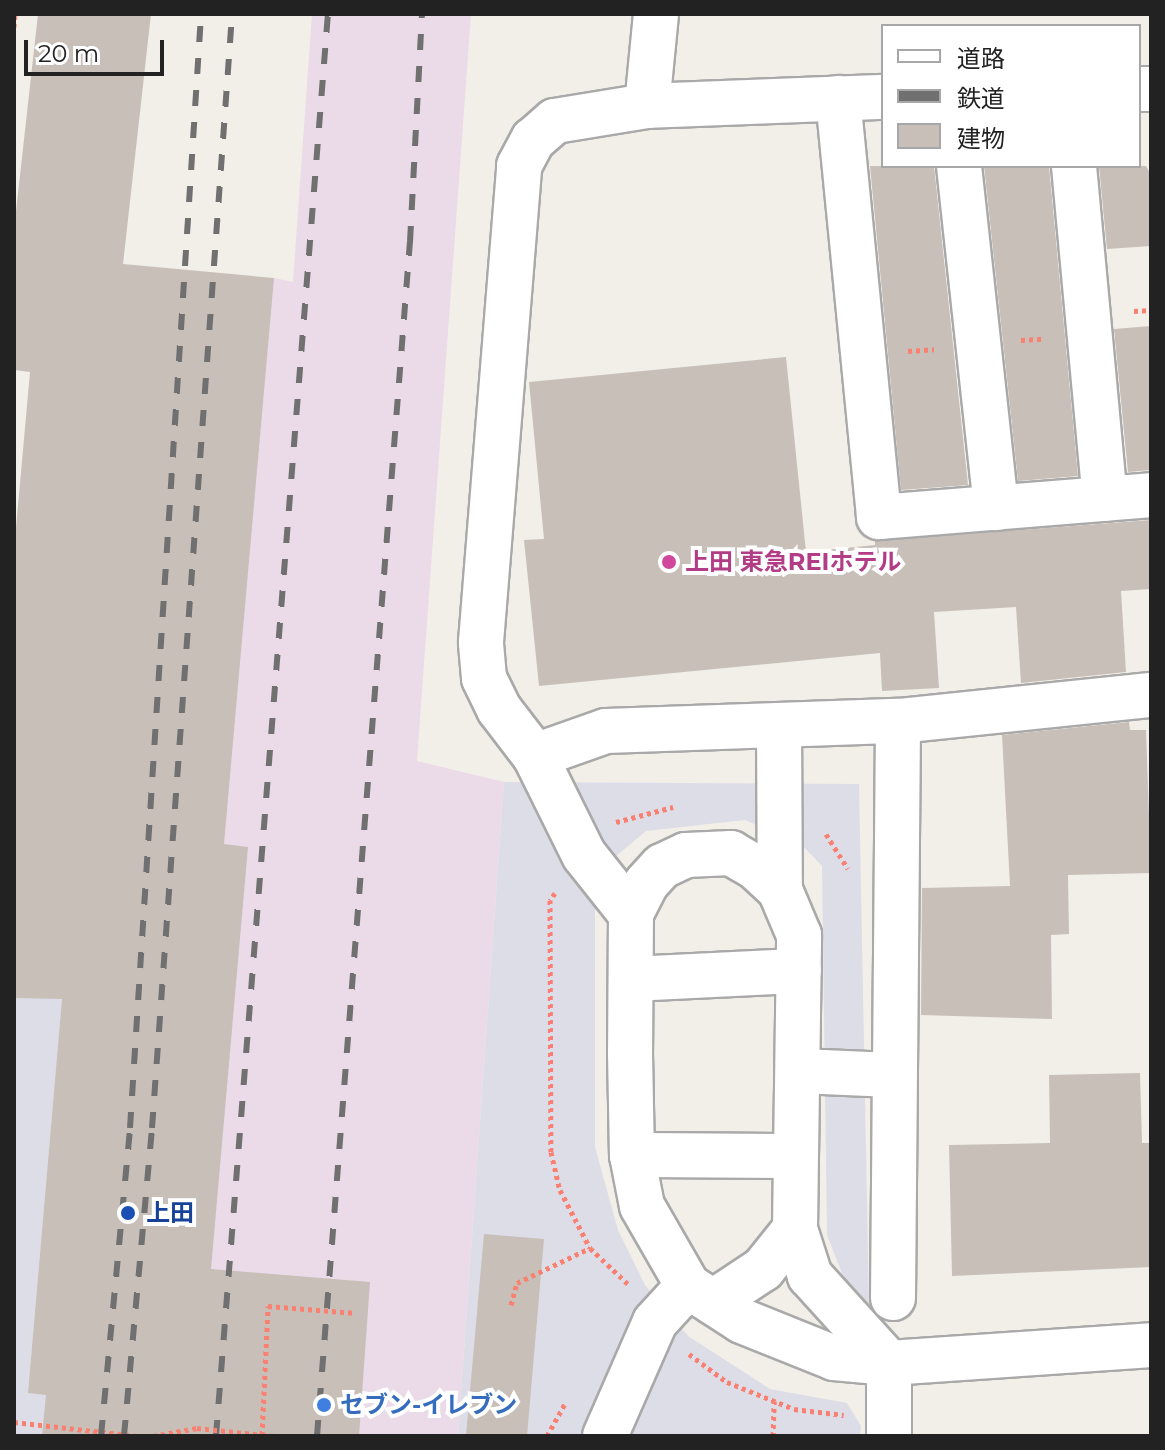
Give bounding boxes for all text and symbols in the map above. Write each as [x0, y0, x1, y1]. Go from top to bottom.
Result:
scale bar [28, 24, 168, 74]
legend [881, 24, 1141, 168]
text: 20 m [38, 39, 99, 68]
text: 道路 [957, 44, 1005, 73]
text: 鉄道 [957, 84, 1005, 113]
text: 建物 [957, 124, 1005, 153]
place label: 上田 東急REIホテル [685, 548, 901, 576]
marker: 上田 東急REIホテル [660, 553, 678, 571]
place label: 上田 [146, 1199, 194, 1227]
marker: 上田 [117, 1202, 139, 1224]
place label: セブン-イレブン [340, 1391, 517, 1419]
marker: セブン-イレブン [315, 1396, 333, 1414]

